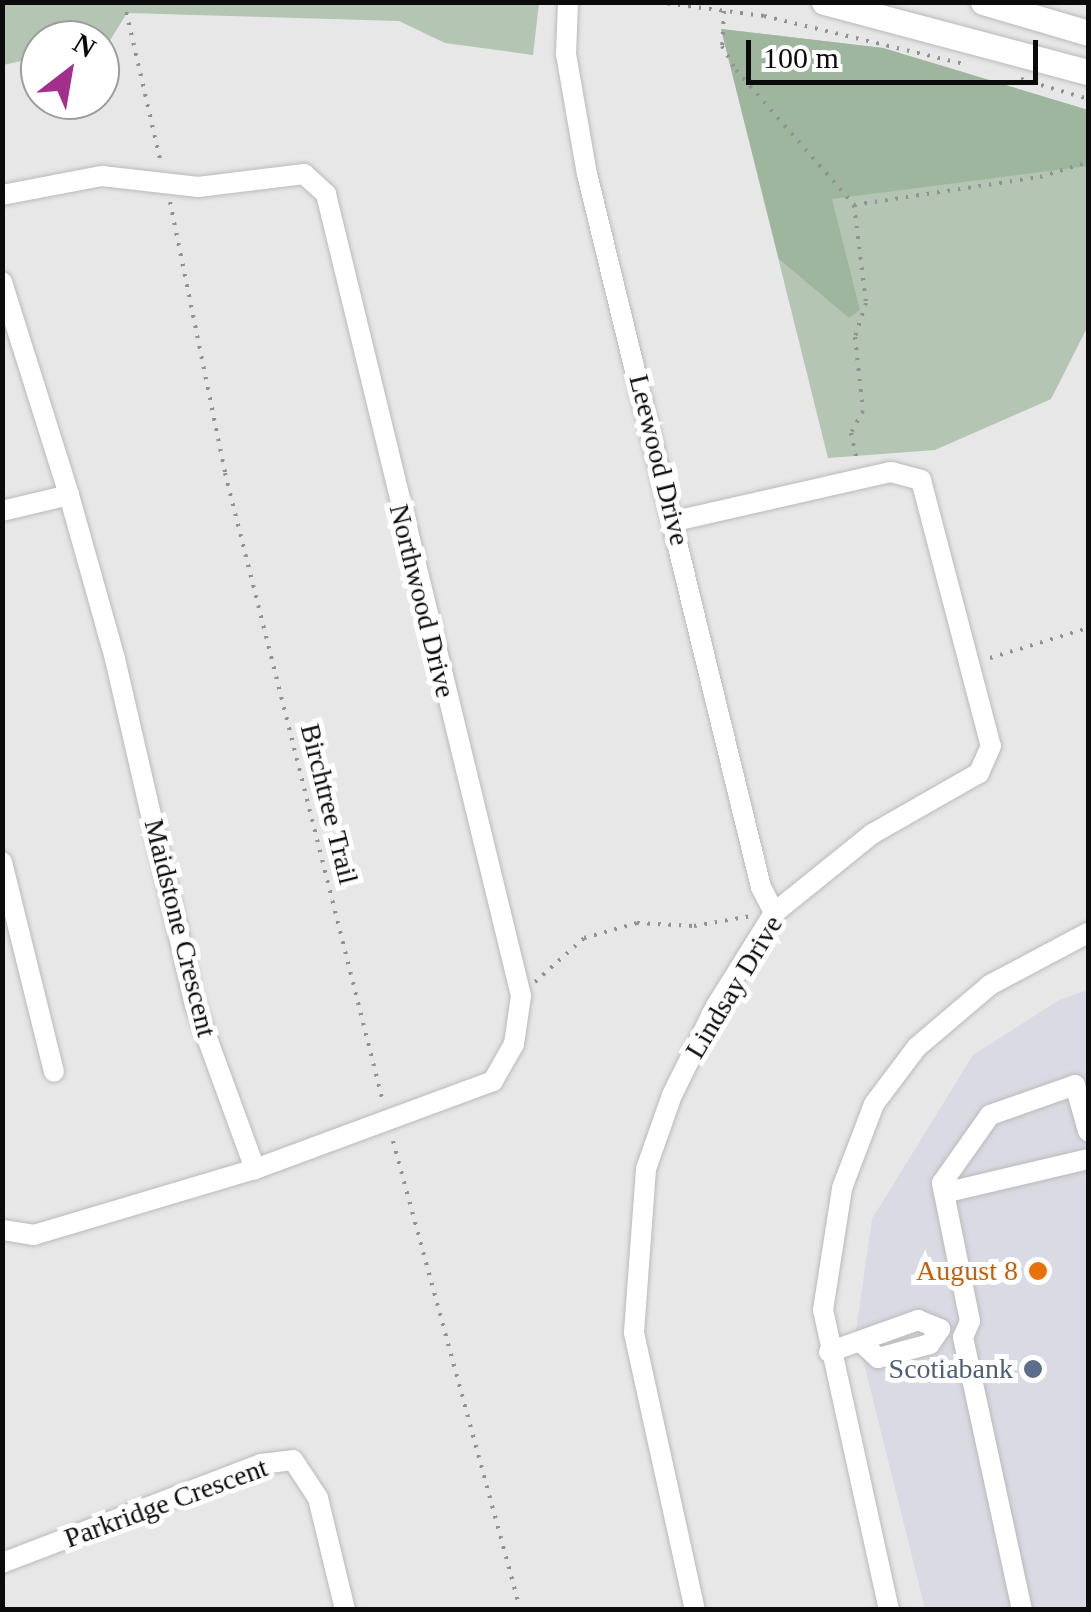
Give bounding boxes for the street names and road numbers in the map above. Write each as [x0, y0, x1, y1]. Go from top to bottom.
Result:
street label: Leewood Drive [622, 371, 696, 549]
street label: Northwood Drive [382, 501, 462, 701]
street label: Birchtree Trail [293, 720, 365, 888]
street label: Maidstone Crescent [137, 816, 223, 1040]
street label: Lindsay Drive [678, 909, 790, 1065]
street label: Parkridge Crescent [60, 1451, 272, 1555]

